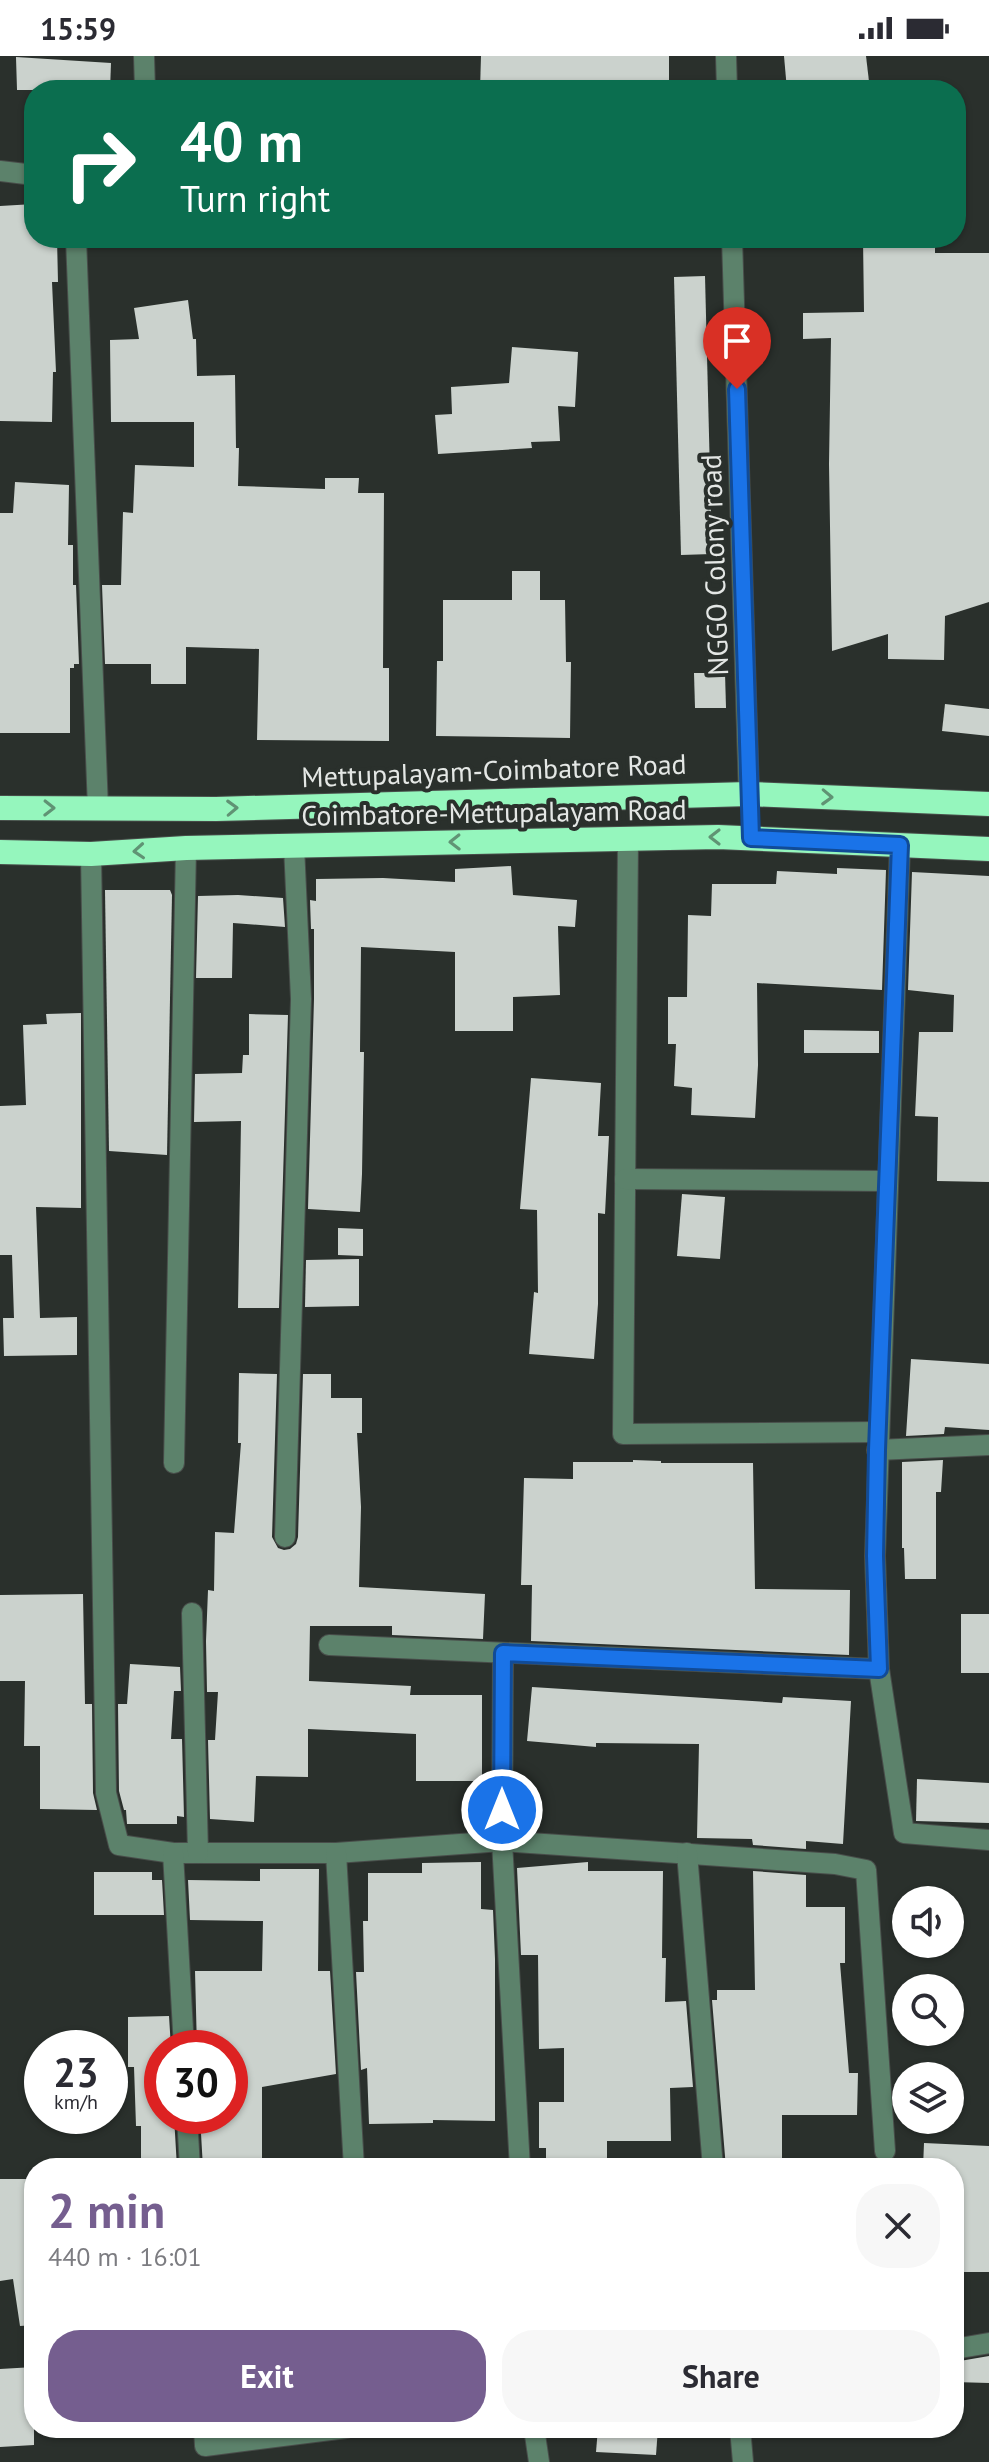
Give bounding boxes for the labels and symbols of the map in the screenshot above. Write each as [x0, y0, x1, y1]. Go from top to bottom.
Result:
pin [703, 307, 771, 389]
street label: NGGO Colony road [692, 454, 736, 676]
street label: Mettupalayam-Coimbatore Road [301, 745, 687, 795]
one-way arrow [821, 789, 834, 806]
street label: Coimbatore-Mettupalayam Road [301, 790, 687, 834]
one-way arrow [43, 800, 56, 817]
one-way arrow [226, 800, 239, 817]
one-way arrow [708, 828, 721, 846]
one-way arrow [448, 834, 461, 851]
one-way arrow [133, 842, 146, 859]
position arrow [460, 1768, 544, 1852]
speed limit sign: 30 [144, 2030, 248, 2134]

